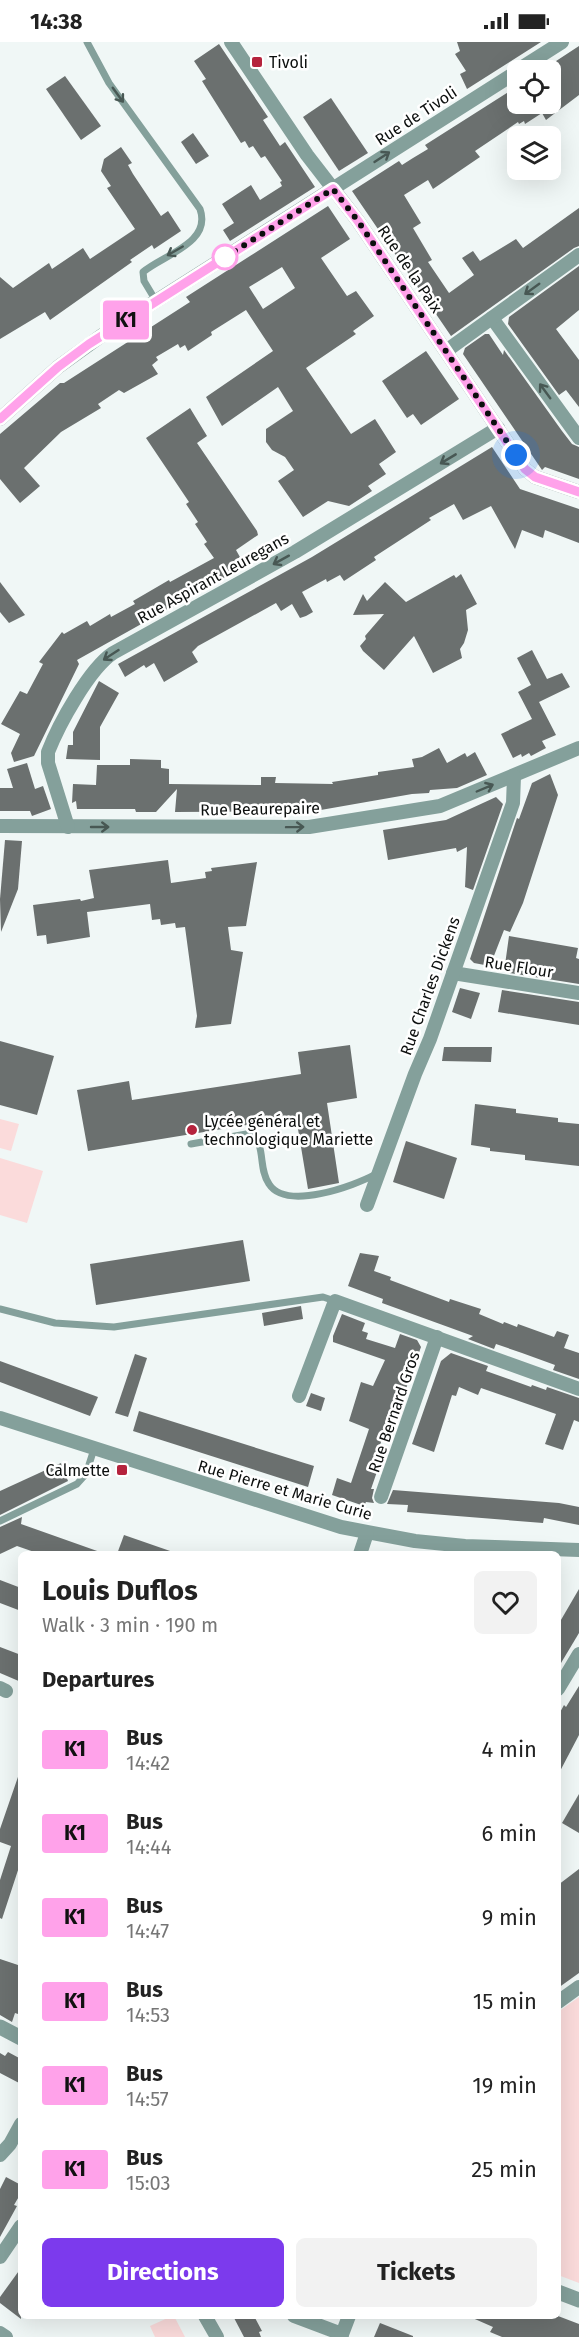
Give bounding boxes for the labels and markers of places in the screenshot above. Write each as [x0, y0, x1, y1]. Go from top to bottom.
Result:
place label: Tivoli [269, 53, 308, 72]
marker: Tivoli [250, 55, 264, 69]
unlabelled marker [212, 244, 238, 270]
place label: Lycée général et technologique Mariette [204, 1112, 373, 1149]
marker: Lycée général et technologique Mariette [185, 1123, 199, 1137]
place label: Calmette [46, 1461, 110, 1480]
marker: Calmette [115, 1463, 129, 1477]

